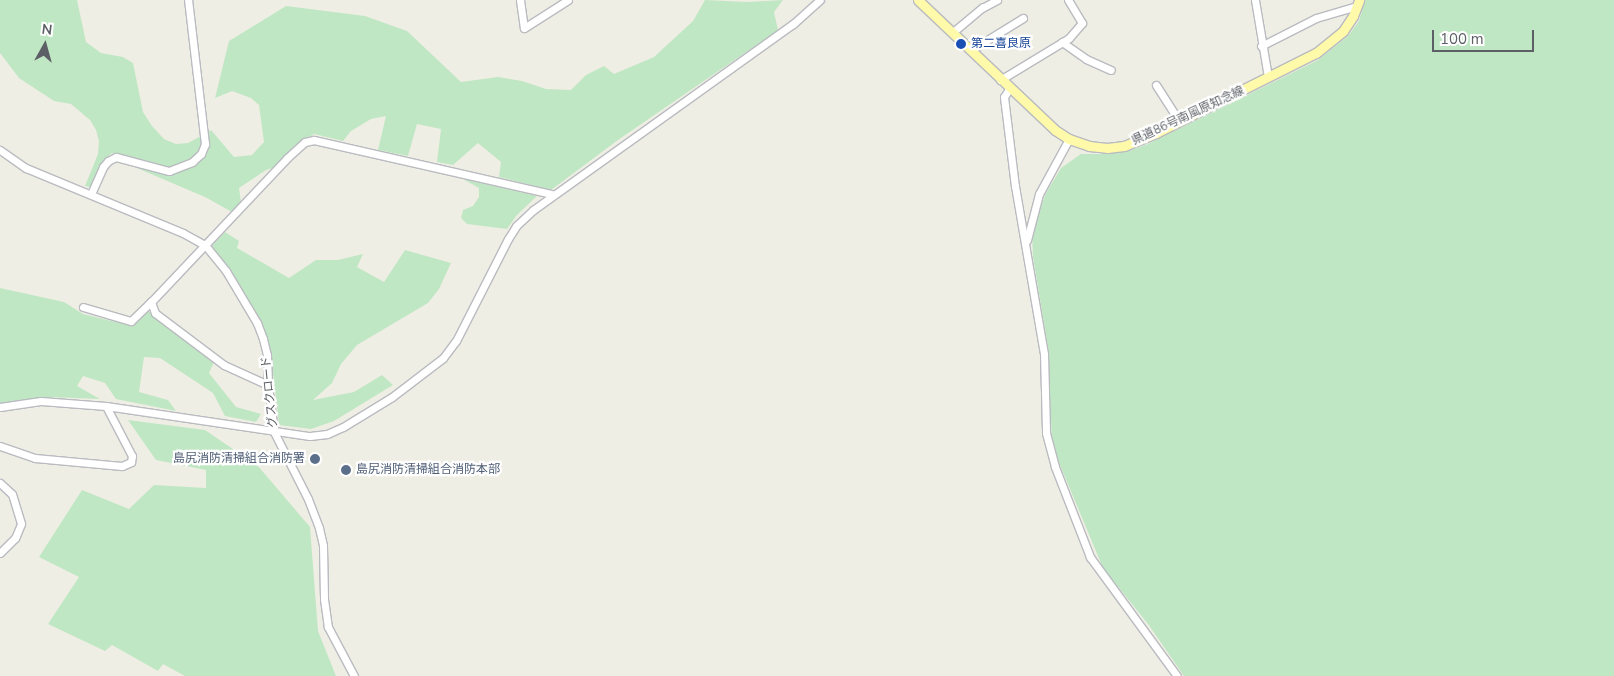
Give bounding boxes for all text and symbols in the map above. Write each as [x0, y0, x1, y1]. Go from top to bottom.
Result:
north arrow [20, 20, 70, 70]
text: N [41, 20, 53, 40]
scale bar [1434, 20, 1536, 52]
text: 100 m [1440, 29, 1484, 49]
place label: 第二喜良原 [971, 37, 1031, 51]
marker: 第二喜良原 [955, 38, 967, 50]
street label: 県道86号南風原知念線 [1129, 84, 1247, 148]
street label: グスクロード [259, 355, 281, 429]
place label: 島尻消防清掃組合消防署 [173, 452, 305, 466]
marker: 島尻消防清掃組合消防署 [309, 453, 321, 465]
place label: 島尻消防清掃組合消防本部 [356, 463, 500, 477]
marker: 島尻消防清掃組合消防本部 [340, 464, 352, 476]

